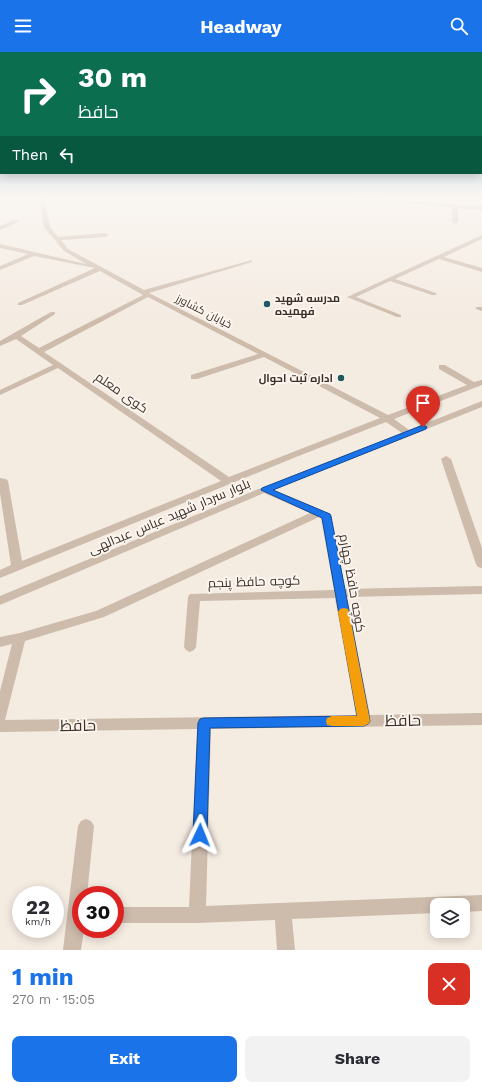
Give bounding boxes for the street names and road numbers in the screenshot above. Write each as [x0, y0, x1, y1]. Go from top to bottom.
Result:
street label: خیابان کشاورز [173, 291, 234, 331]
street label: کوی معلم [91, 369, 151, 418]
street label: بلوار سردار شهید عباس عبدالهی [86, 476, 252, 557]
street label: کوچه حافظ چهارم [334, 533, 369, 634]
street label: کوچه حافظ پنجم [208, 572, 300, 593]
street label: حافظ [385, 711, 421, 730]
street label: حافظ [60, 716, 96, 735]

